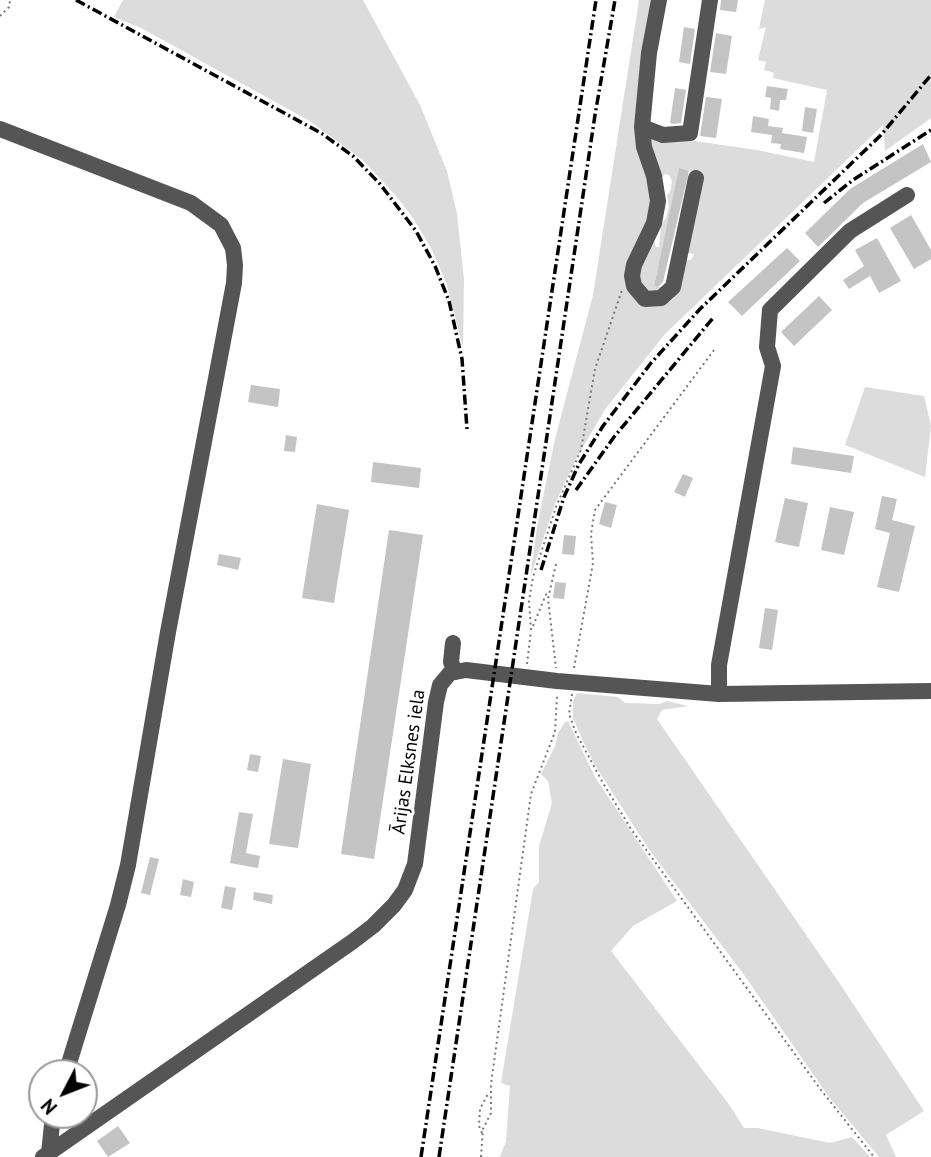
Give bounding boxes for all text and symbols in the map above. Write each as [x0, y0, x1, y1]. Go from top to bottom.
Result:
street label: Ārijas Elksnes iela [388, 688, 430, 836]
north arrow [28, 1059, 98, 1129]
text: N [36, 1094, 62, 1119]

